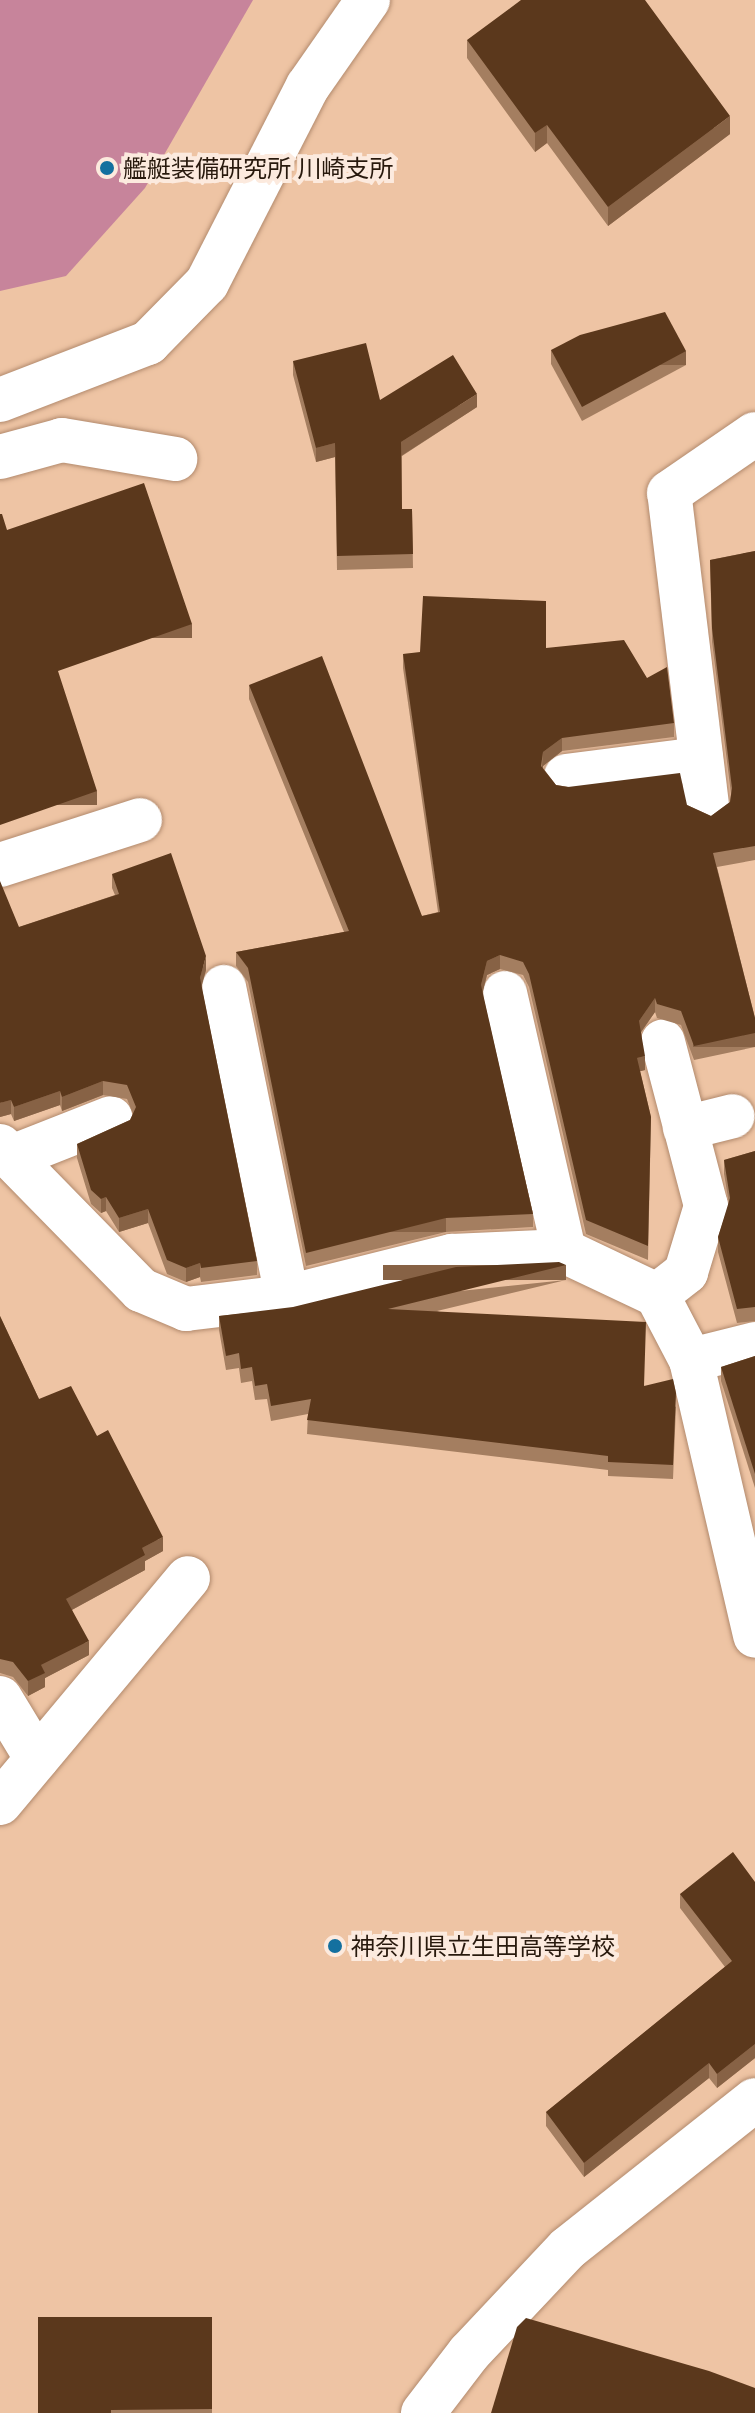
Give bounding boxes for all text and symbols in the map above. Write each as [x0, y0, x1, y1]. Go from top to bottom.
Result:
place label: 艦艇装備研究所 川崎支所 [123, 154, 393, 182]
marker: 艦艇装備研究所 川崎支所 [98, 159, 116, 177]
place label: 神奈川県立生田高等学校 [351, 1932, 615, 1960]
marker: 神奈川県立生田高等学校 [326, 1937, 344, 1955]

